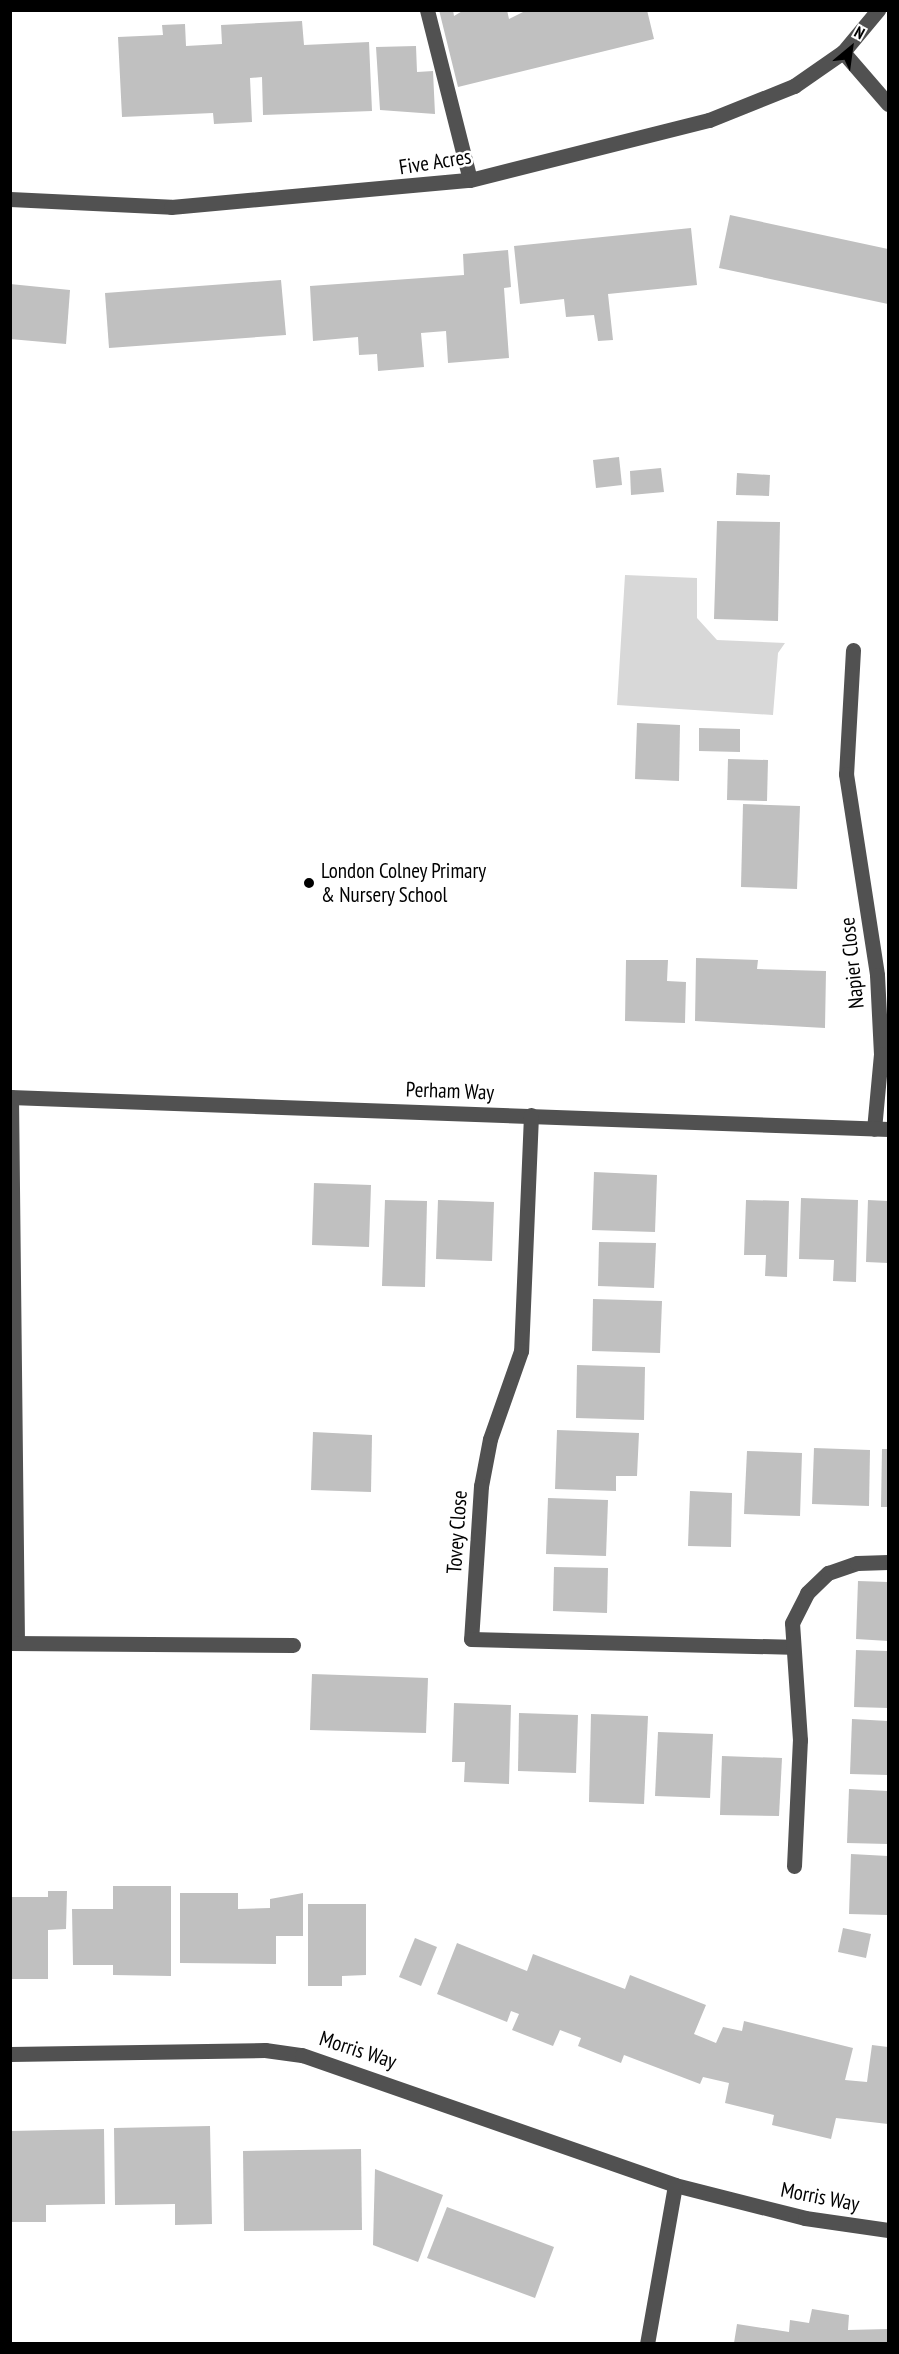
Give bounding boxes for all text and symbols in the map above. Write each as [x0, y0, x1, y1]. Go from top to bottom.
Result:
north arrow [821, 18, 881, 78]
text: N [851, 21, 868, 43]
street label: Five Acres [397, 144, 473, 180]
place label: London Colney Primary & Nursery School [321, 858, 487, 908]
marker: London Colney Primary & Nursery School [302, 876, 316, 890]
street label: Napier Close [835, 916, 869, 1010]
street label: Perham Way [405, 1077, 495, 1105]
street label: Tovey Close [441, 1489, 473, 1575]
street label: Morris Way [316, 2026, 400, 2074]
street label: Morris Way [778, 2177, 862, 2217]

